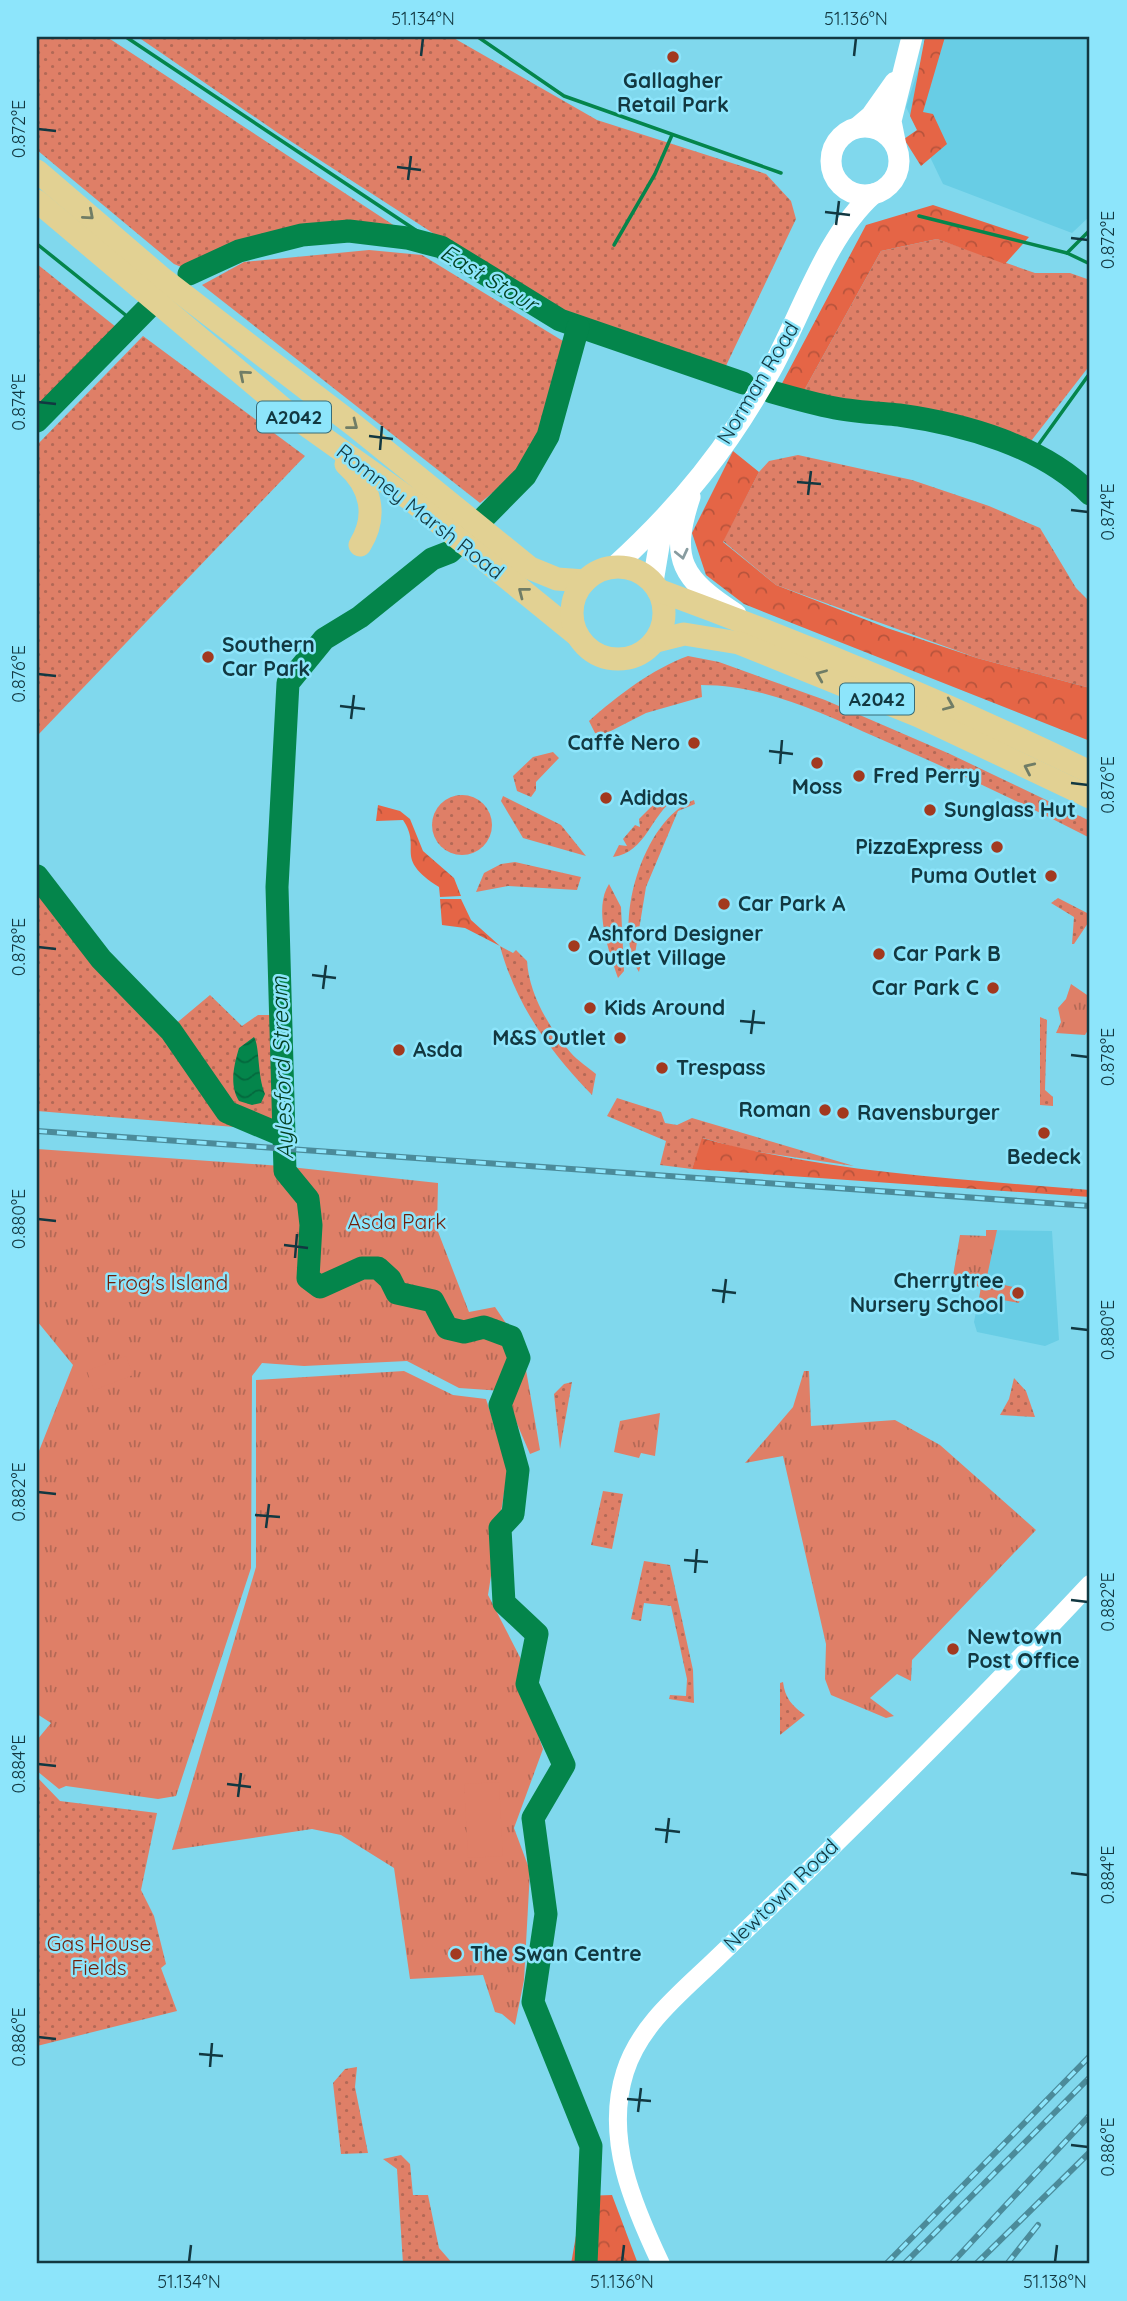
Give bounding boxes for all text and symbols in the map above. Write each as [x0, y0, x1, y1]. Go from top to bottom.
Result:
text: 51.134°N [391, 7, 455, 30]
text: 51.136°N [824, 7, 888, 30]
marker: Gallagher Retail Park [665, 49, 681, 65]
place label: Gallagher Retail Park [617, 67, 729, 117]
text: 0.872°E [7, 100, 30, 158]
one-way arrow [81, 207, 94, 219]
text: 0.872°E [1096, 211, 1119, 269]
water label: East Stour [435, 237, 546, 320]
street label: Norman Road [710, 317, 804, 448]
one-way arrow [239, 371, 252, 383]
text: 0.874°E [7, 373, 30, 431]
road number: A2042 [257, 402, 331, 432]
one-way arrow [345, 417, 358, 429]
street label: Romney Marsh Road [332, 438, 509, 585]
text: 0.874°E [1096, 483, 1119, 541]
one-way arrow [673, 548, 688, 560]
one-way arrow [519, 588, 531, 601]
place label: Southern Car Park [222, 631, 315, 681]
text: 0.876°E [7, 645, 30, 703]
marker: Southern Car Park [200, 649, 216, 665]
one-way arrow [816, 669, 828, 683]
road number: A2042 [840, 684, 914, 714]
one-way arrow [942, 697, 955, 711]
place label: Caffè Nero [567, 729, 680, 755]
marker: Caffè Nero [686, 735, 702, 751]
marker: Moss [809, 755, 825, 771]
text: 0.876°E [1096, 756, 1119, 814]
place label: Fred Perry [873, 762, 980, 788]
one-way arrow [1024, 762, 1036, 776]
marker: Fred Perry [851, 768, 867, 784]
place label: Moss [792, 773, 842, 799]
place label: Adidas [620, 784, 688, 810]
marker: Adidas [598, 790, 614, 806]
place label: Sunglass Hut [944, 796, 1076, 822]
marker: Sunglass Hut [922, 802, 938, 818]
place label: PizzaExpress [855, 833, 983, 859]
marker: PizzaExpress [989, 839, 1005, 855]
place label: Puma Outlet [910, 862, 1037, 888]
marker: Puma Outlet [1043, 868, 1059, 884]
place label: Car Park A [738, 890, 846, 916]
marker: Car Park A [716, 896, 732, 912]
text: 0.878°E [7, 918, 30, 976]
place label: Ashford Designer Outlet Village [588, 920, 763, 970]
marker: Ashford Designer Outlet Village [566, 938, 582, 954]
place label: Car Park B [893, 940, 1001, 966]
marker: Car Park B [871, 946, 887, 962]
place label: Car Park C [872, 974, 979, 1000]
water label: Aylesford Stream [264, 975, 299, 1160]
marker: Car Park C [985, 980, 1001, 996]
place label: Kids Around [604, 994, 725, 1020]
marker: Kids Around [582, 1000, 598, 1016]
place label: M&S Outlet [492, 1024, 606, 1050]
text: 0.878°E [1096, 1028, 1119, 1086]
marker: M&S Outlet [612, 1030, 628, 1046]
place label: Asda [413, 1036, 463, 1062]
marker: Asda [391, 1042, 407, 1058]
place label: Trespass [676, 1054, 766, 1080]
marker: Trespass [654, 1060, 670, 1076]
place label: Roman [739, 1096, 811, 1122]
place label: Ravensburger [857, 1099, 1000, 1125]
marker: Roman [817, 1102, 833, 1118]
marker: Ravensburger [835, 1105, 851, 1121]
marker: Bedeck [1036, 1125, 1052, 1141]
place label: Bedeck [1007, 1143, 1081, 1169]
text: 0.880°E [7, 1189, 30, 1249]
park label: Asda Park [347, 1208, 447, 1234]
place label: Cherrytree Nursery School [850, 1267, 1004, 1317]
park label: Frog's Island [106, 1269, 228, 1295]
marker: Cherrytree Nursery School [1010, 1285, 1026, 1301]
text: 0.880°E [1096, 1300, 1119, 1360]
text: 0.882°E [7, 1462, 30, 1522]
text: 0.882°E [1096, 1572, 1119, 1632]
place label: Newtown Post Office [967, 1623, 1080, 1673]
marker: Newtown Post Office [945, 1641, 961, 1657]
text: 0.884°E [7, 1734, 30, 1794]
street label: Newtown Road [718, 1833, 843, 1956]
text: 0.884°E [1096, 1845, 1119, 1905]
park label: Gas House Fields [47, 1930, 151, 1980]
place label: The Swan Centre [470, 1940, 642, 1966]
marker: The Swan Centre [448, 1946, 464, 1962]
text: 0.886°E [7, 2007, 30, 2067]
text: 0.886°E [1096, 2117, 1119, 2177]
text: 51.134°N [157, 2270, 221, 2293]
text: 51.136°N [590, 2270, 654, 2293]
text: 51.138°N [1023, 2270, 1087, 2293]

